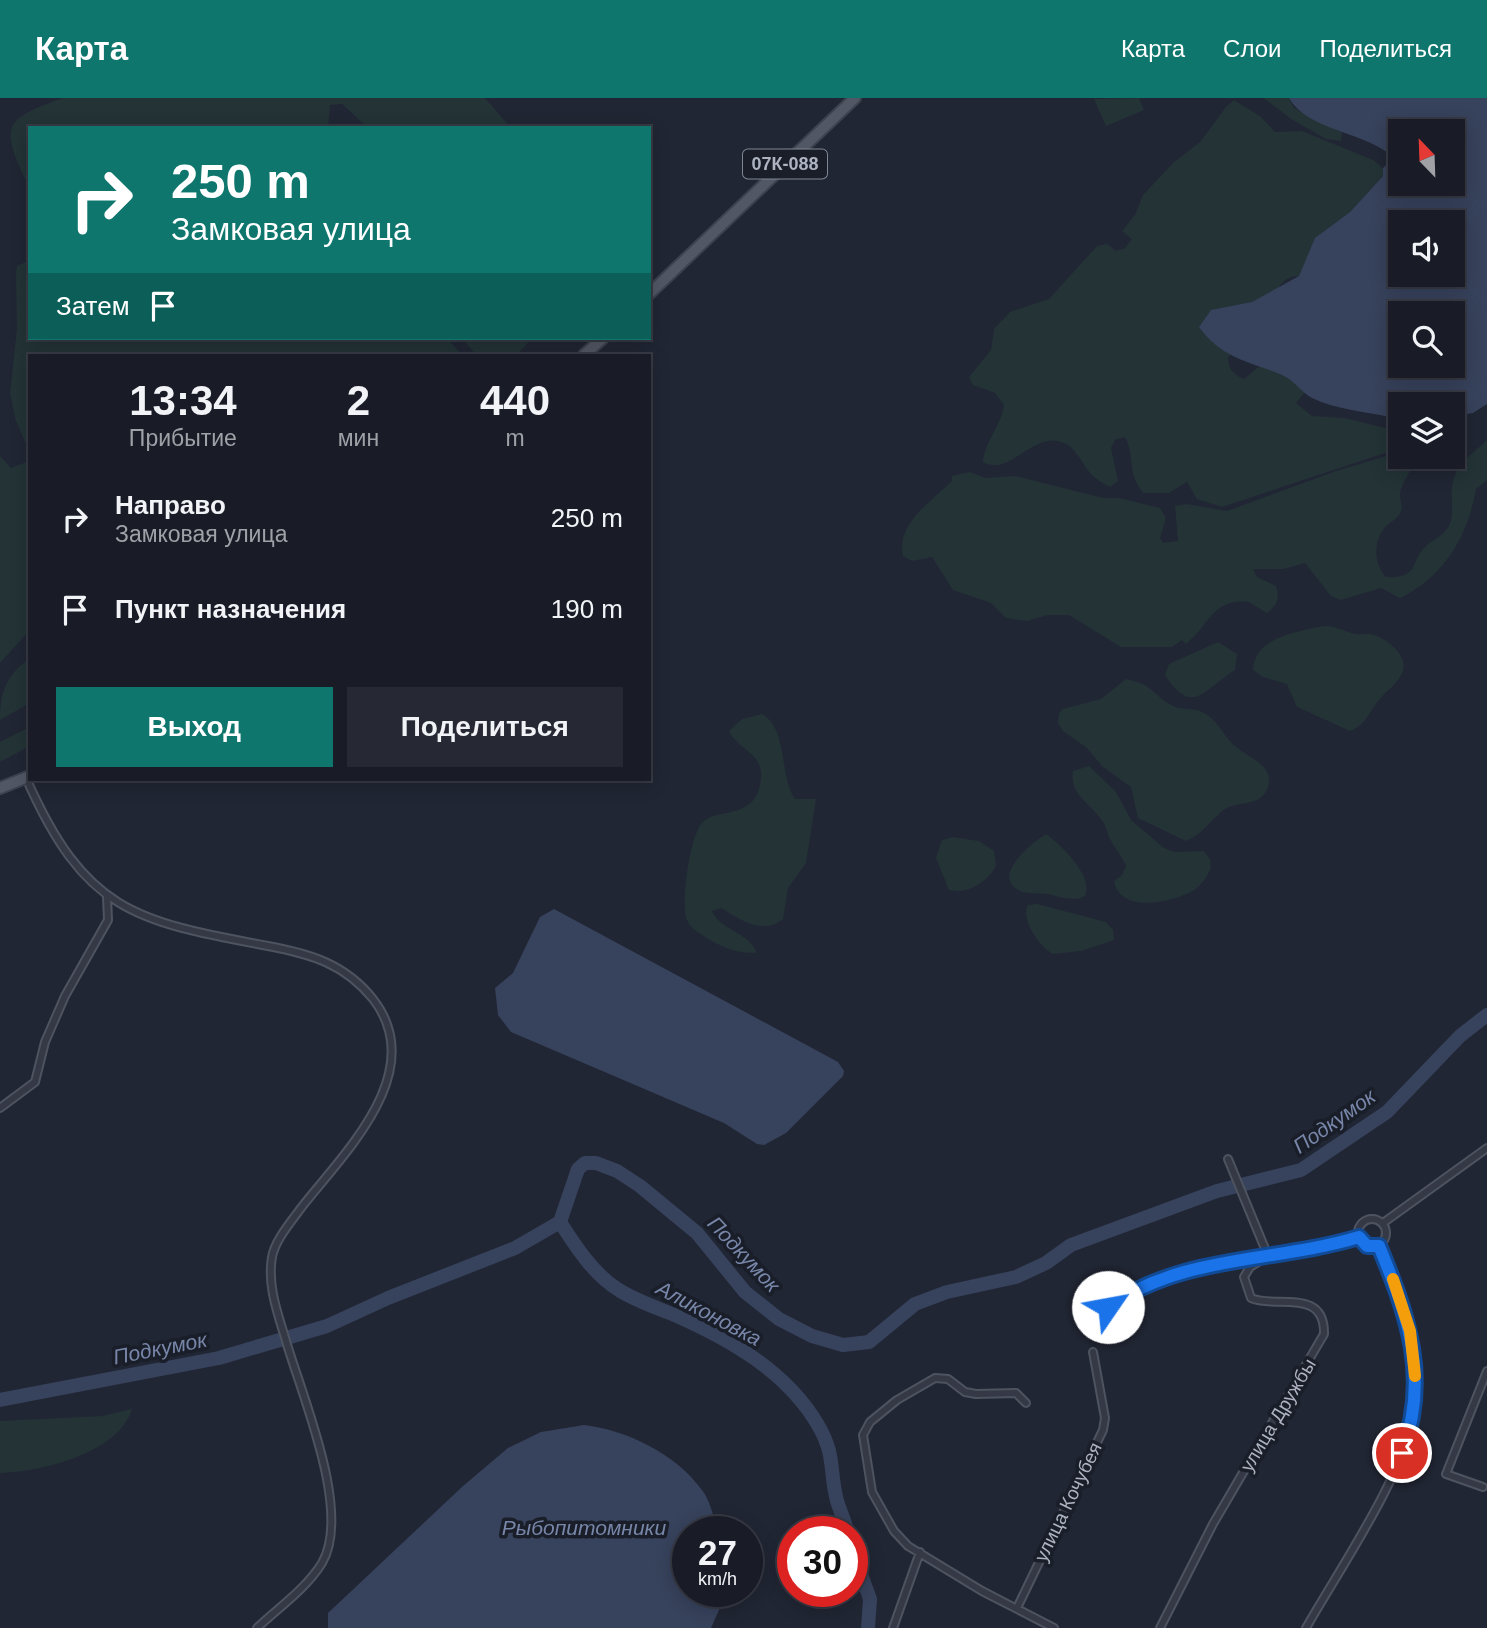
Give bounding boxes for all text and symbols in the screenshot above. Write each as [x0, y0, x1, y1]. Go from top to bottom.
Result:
text: Карта [35, 30, 128, 67]
text: Карта [1121, 35, 1185, 62]
text: Слои [1223, 35, 1281, 62]
text: Поделиться [1319, 35, 1452, 62]
north arrow [1388, 119, 1465, 196]
map controls [1388, 119, 1465, 469]
road number: 07К-088 [743, 150, 827, 178]
icon: right [56, 154, 147, 245]
text: 250 m [171, 154, 310, 208]
button: sound [1388, 210, 1465, 287]
text: Замковая улица [171, 211, 411, 247]
icon: arrive [144, 287, 182, 325]
text: Затем [56, 291, 130, 321]
button: search [1388, 301, 1465, 378]
text: 13:34 [129, 377, 237, 424]
text: 2 [347, 377, 370, 424]
text: 440 [480, 377, 550, 424]
button: layers [1388, 392, 1465, 469]
text: Прибытие [129, 425, 237, 451]
text: мин [338, 425, 379, 451]
text: m [505, 425, 525, 451]
text: Направо [115, 490, 226, 520]
icon: right [56, 500, 94, 538]
text: 250 m [551, 503, 623, 533]
text: Замковая улица [115, 521, 287, 547]
icon: arrive [56, 591, 94, 629]
text: Пункт назначения [115, 594, 346, 624]
text: 190 m [551, 594, 623, 624]
button: Выход [56, 687, 333, 767]
button: Поделиться [347, 687, 623, 767]
water label: Подкумок [1289, 1084, 1380, 1158]
water label: Подкумок [703, 1211, 786, 1297]
position arrow [1071, 1270, 1145, 1344]
water label: Аликоновка [651, 1275, 765, 1350]
water label: Подкумок [111, 1327, 210, 1368]
street label: улица Дружбы [1236, 1355, 1320, 1475]
pin [1372, 1423, 1432, 1483]
icon: arrive [1383, 1434, 1421, 1472]
street label: улица Кочубея [1030, 1439, 1106, 1565]
water label: Рыбопитомники [502, 1516, 666, 1539]
speed limit sign: 30 [777, 1516, 868, 1607]
text: 27 [698, 1533, 737, 1572]
text: km/h [698, 1569, 737, 1589]

